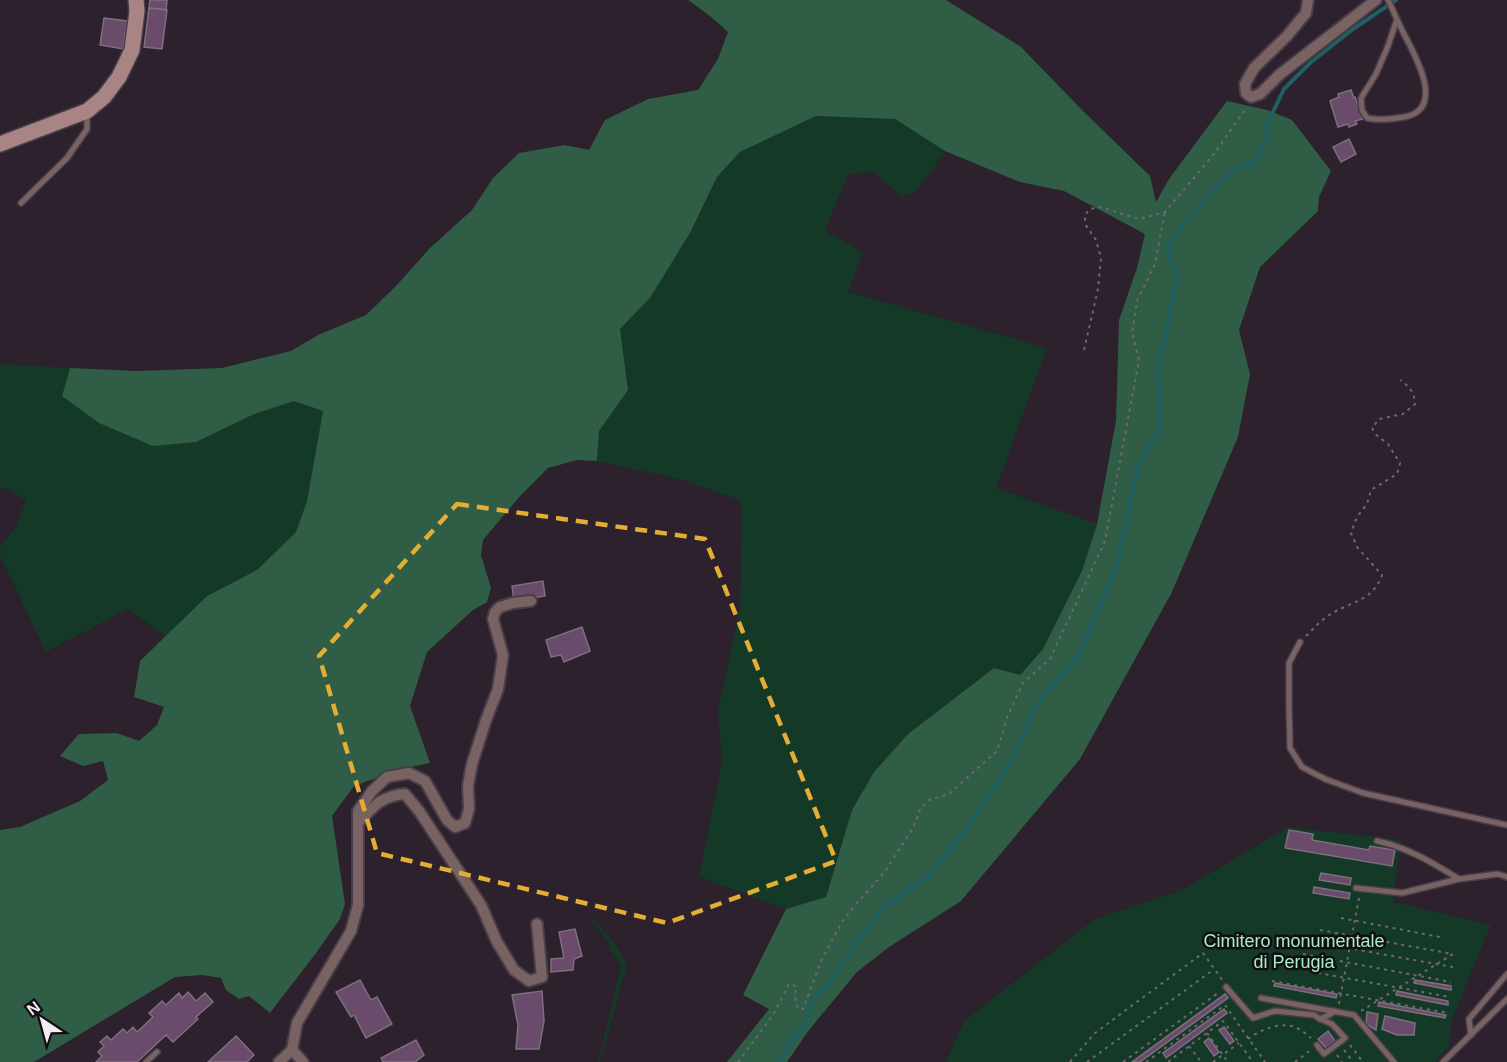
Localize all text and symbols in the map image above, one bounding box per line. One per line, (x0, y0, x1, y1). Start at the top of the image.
park label: Cimitero monumentale di Perugia (1203, 931, 1385, 972)
north arrow (12, 990, 72, 1050)
text: N (24, 998, 43, 1019)

